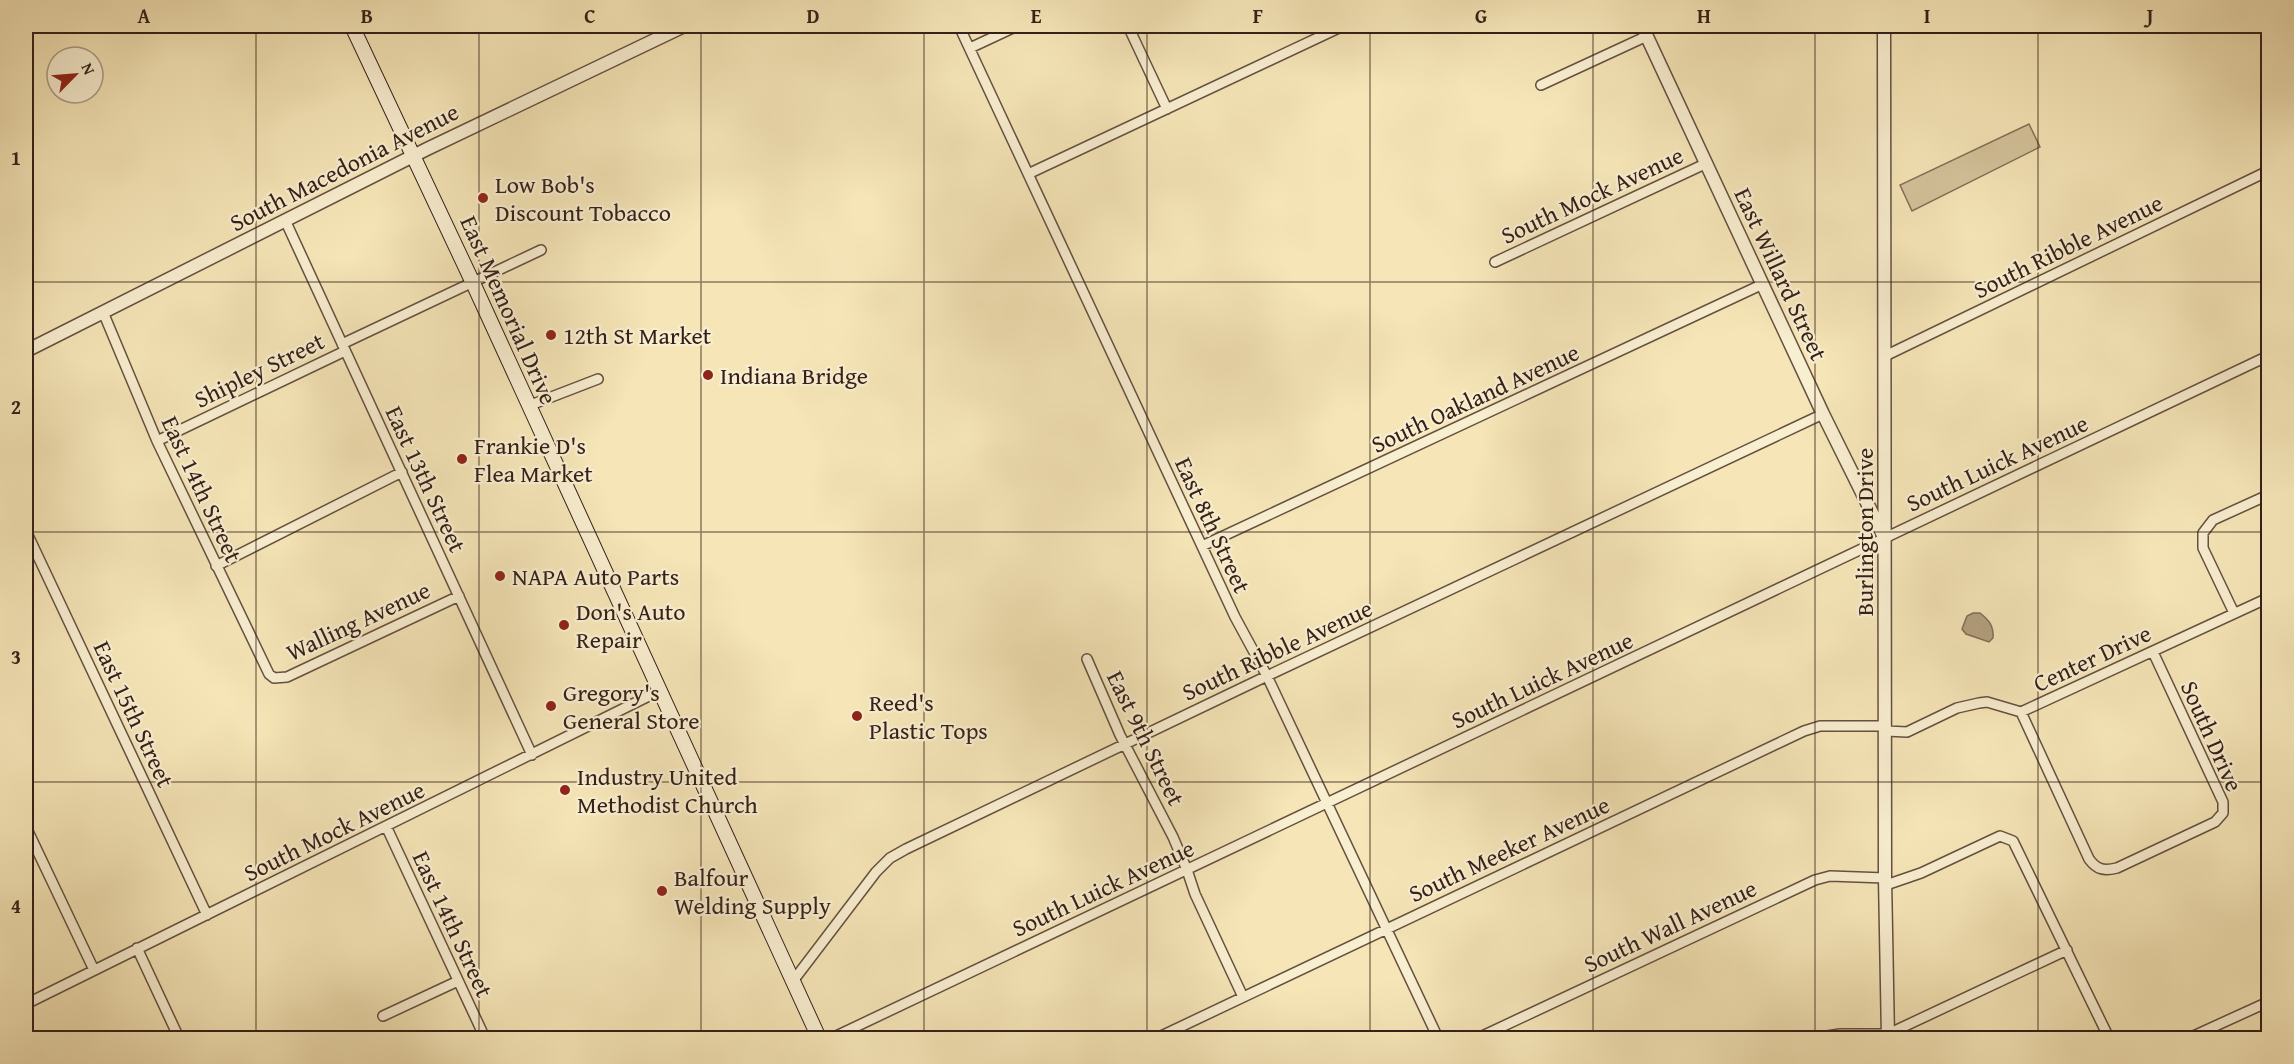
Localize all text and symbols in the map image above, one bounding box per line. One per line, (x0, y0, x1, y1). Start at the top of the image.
text: A (138, 1, 151, 30)
text: B (361, 1, 373, 30)
text: C (584, 1, 596, 30)
text: D (806, 1, 820, 30)
text: E (1031, 1, 1042, 30)
text: F (1253, 1, 1263, 30)
text: G (1475, 1, 1487, 30)
text: H (1697, 1, 1711, 30)
text: I (1924, 1, 1930, 30)
text: J (2144, 1, 2154, 30)
north arrow (45, 45, 105, 105)
text: N (75, 59, 102, 79)
street label: South Macedonia Avenue (223, 94, 465, 240)
street label: South Mock Avenue (1495, 137, 1689, 253)
text: 1 (11, 143, 21, 172)
place label: Low Bob's Discount Tobacco (495, 167, 671, 230)
street label: East Willard Street (1726, 182, 1837, 367)
street label: South Ribble Avenue (1967, 185, 2169, 307)
marker: Low Bob's Discount Tobacco (476, 191, 490, 205)
street label: East Memorial Drive (452, 210, 566, 410)
place label: 12th St Market (563, 318, 712, 353)
street label: Shipley Street (188, 323, 330, 417)
marker: 12th St Market (544, 328, 558, 342)
street label: South Oakland Avenue (1365, 334, 1585, 462)
place label: Indiana Bridge (720, 358, 868, 393)
marker: Indiana Bridge (701, 368, 715, 382)
text: 2 (11, 392, 21, 421)
street label: East 13th Street (377, 400, 475, 558)
street label: South Luick Avenue (1900, 405, 2094, 521)
street label: East 14th Street (153, 410, 251, 568)
place label: Frankie D's Flea Market (474, 428, 593, 491)
street label: Burlington Drive (1847, 448, 1882, 616)
street label: East 8th Street (1166, 451, 1260, 599)
marker: Frankie D's Flea Market (455, 452, 469, 466)
place label: NAPA Auto Parts (512, 559, 679, 594)
marker: NAPA Auto Parts (493, 569, 507, 583)
street label: Walling Avenue (280, 572, 436, 670)
street label: South Ribble Avenue (1176, 590, 1378, 710)
place label: Don's Auto Repair (576, 594, 686, 657)
street label: Center Drive (2027, 615, 2157, 701)
marker: Don's Auto Repair (557, 618, 571, 632)
street label: South Luick Avenue (1445, 622, 1639, 738)
street label: East 15th Street (85, 635, 183, 793)
text: 3 (11, 642, 21, 671)
street label: East 9th Street (1098, 665, 1194, 812)
place label: Gregory's General Store (563, 675, 699, 738)
street label: South Drive (2172, 675, 2252, 797)
place label: Reed's Plastic Tops (869, 685, 988, 748)
marker: Gregory's General Store (544, 699, 558, 713)
marker: Reed's Plastic Tops (850, 709, 864, 723)
place label: Industry United Methodist Church (577, 759, 758, 822)
street label: South Mock Avenue (238, 772, 430, 890)
marker: Industry United Methodist Church (558, 783, 572, 797)
street label: South Meeker Avenue (1403, 787, 1615, 911)
street label: South Luick Avenue (1006, 830, 1200, 946)
street label: East 14th Street (404, 845, 502, 1003)
place label: Balfour Welding Supply (674, 860, 831, 923)
street label: South Wall Avenue (1578, 871, 1762, 981)
marker: Balfour Welding Supply (655, 884, 669, 898)
text: 4 (11, 891, 21, 920)

